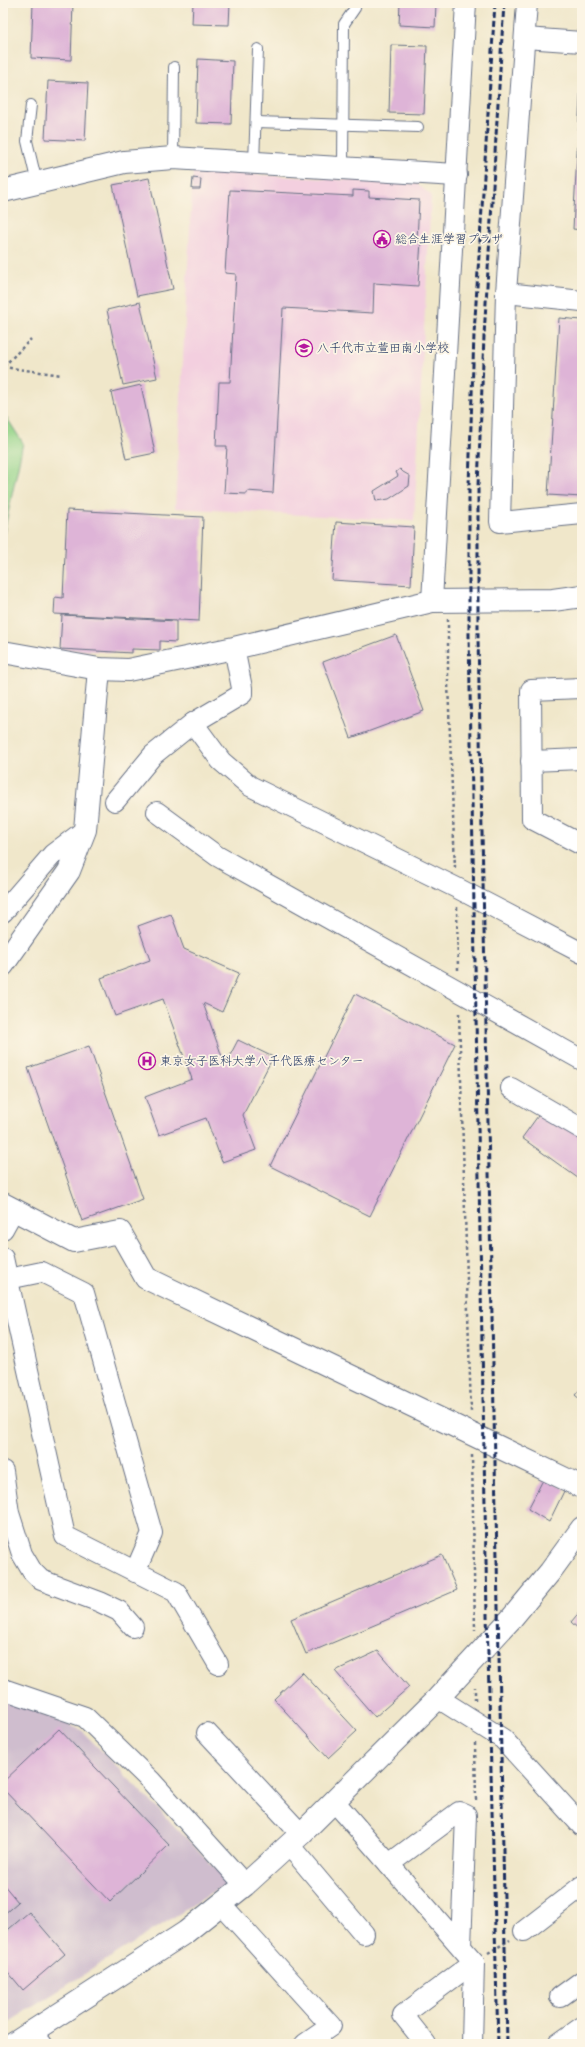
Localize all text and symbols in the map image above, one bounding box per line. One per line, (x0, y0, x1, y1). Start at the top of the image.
public building icon: 総合生涯学習プラザ (372, 229, 392, 249)
place label: 総合生涯学習プラザ (395, 233, 503, 248)
school or university icon: 八千代市立萱田南小学校 (294, 338, 314, 358)
place label: 八千代市立萱田南小学校 (317, 342, 449, 357)
hospital icon: 東京女子医科大学八千代医療センター (137, 1051, 157, 1071)
place label: 東京女子医科大学八千代医療センター (160, 1055, 364, 1070)

